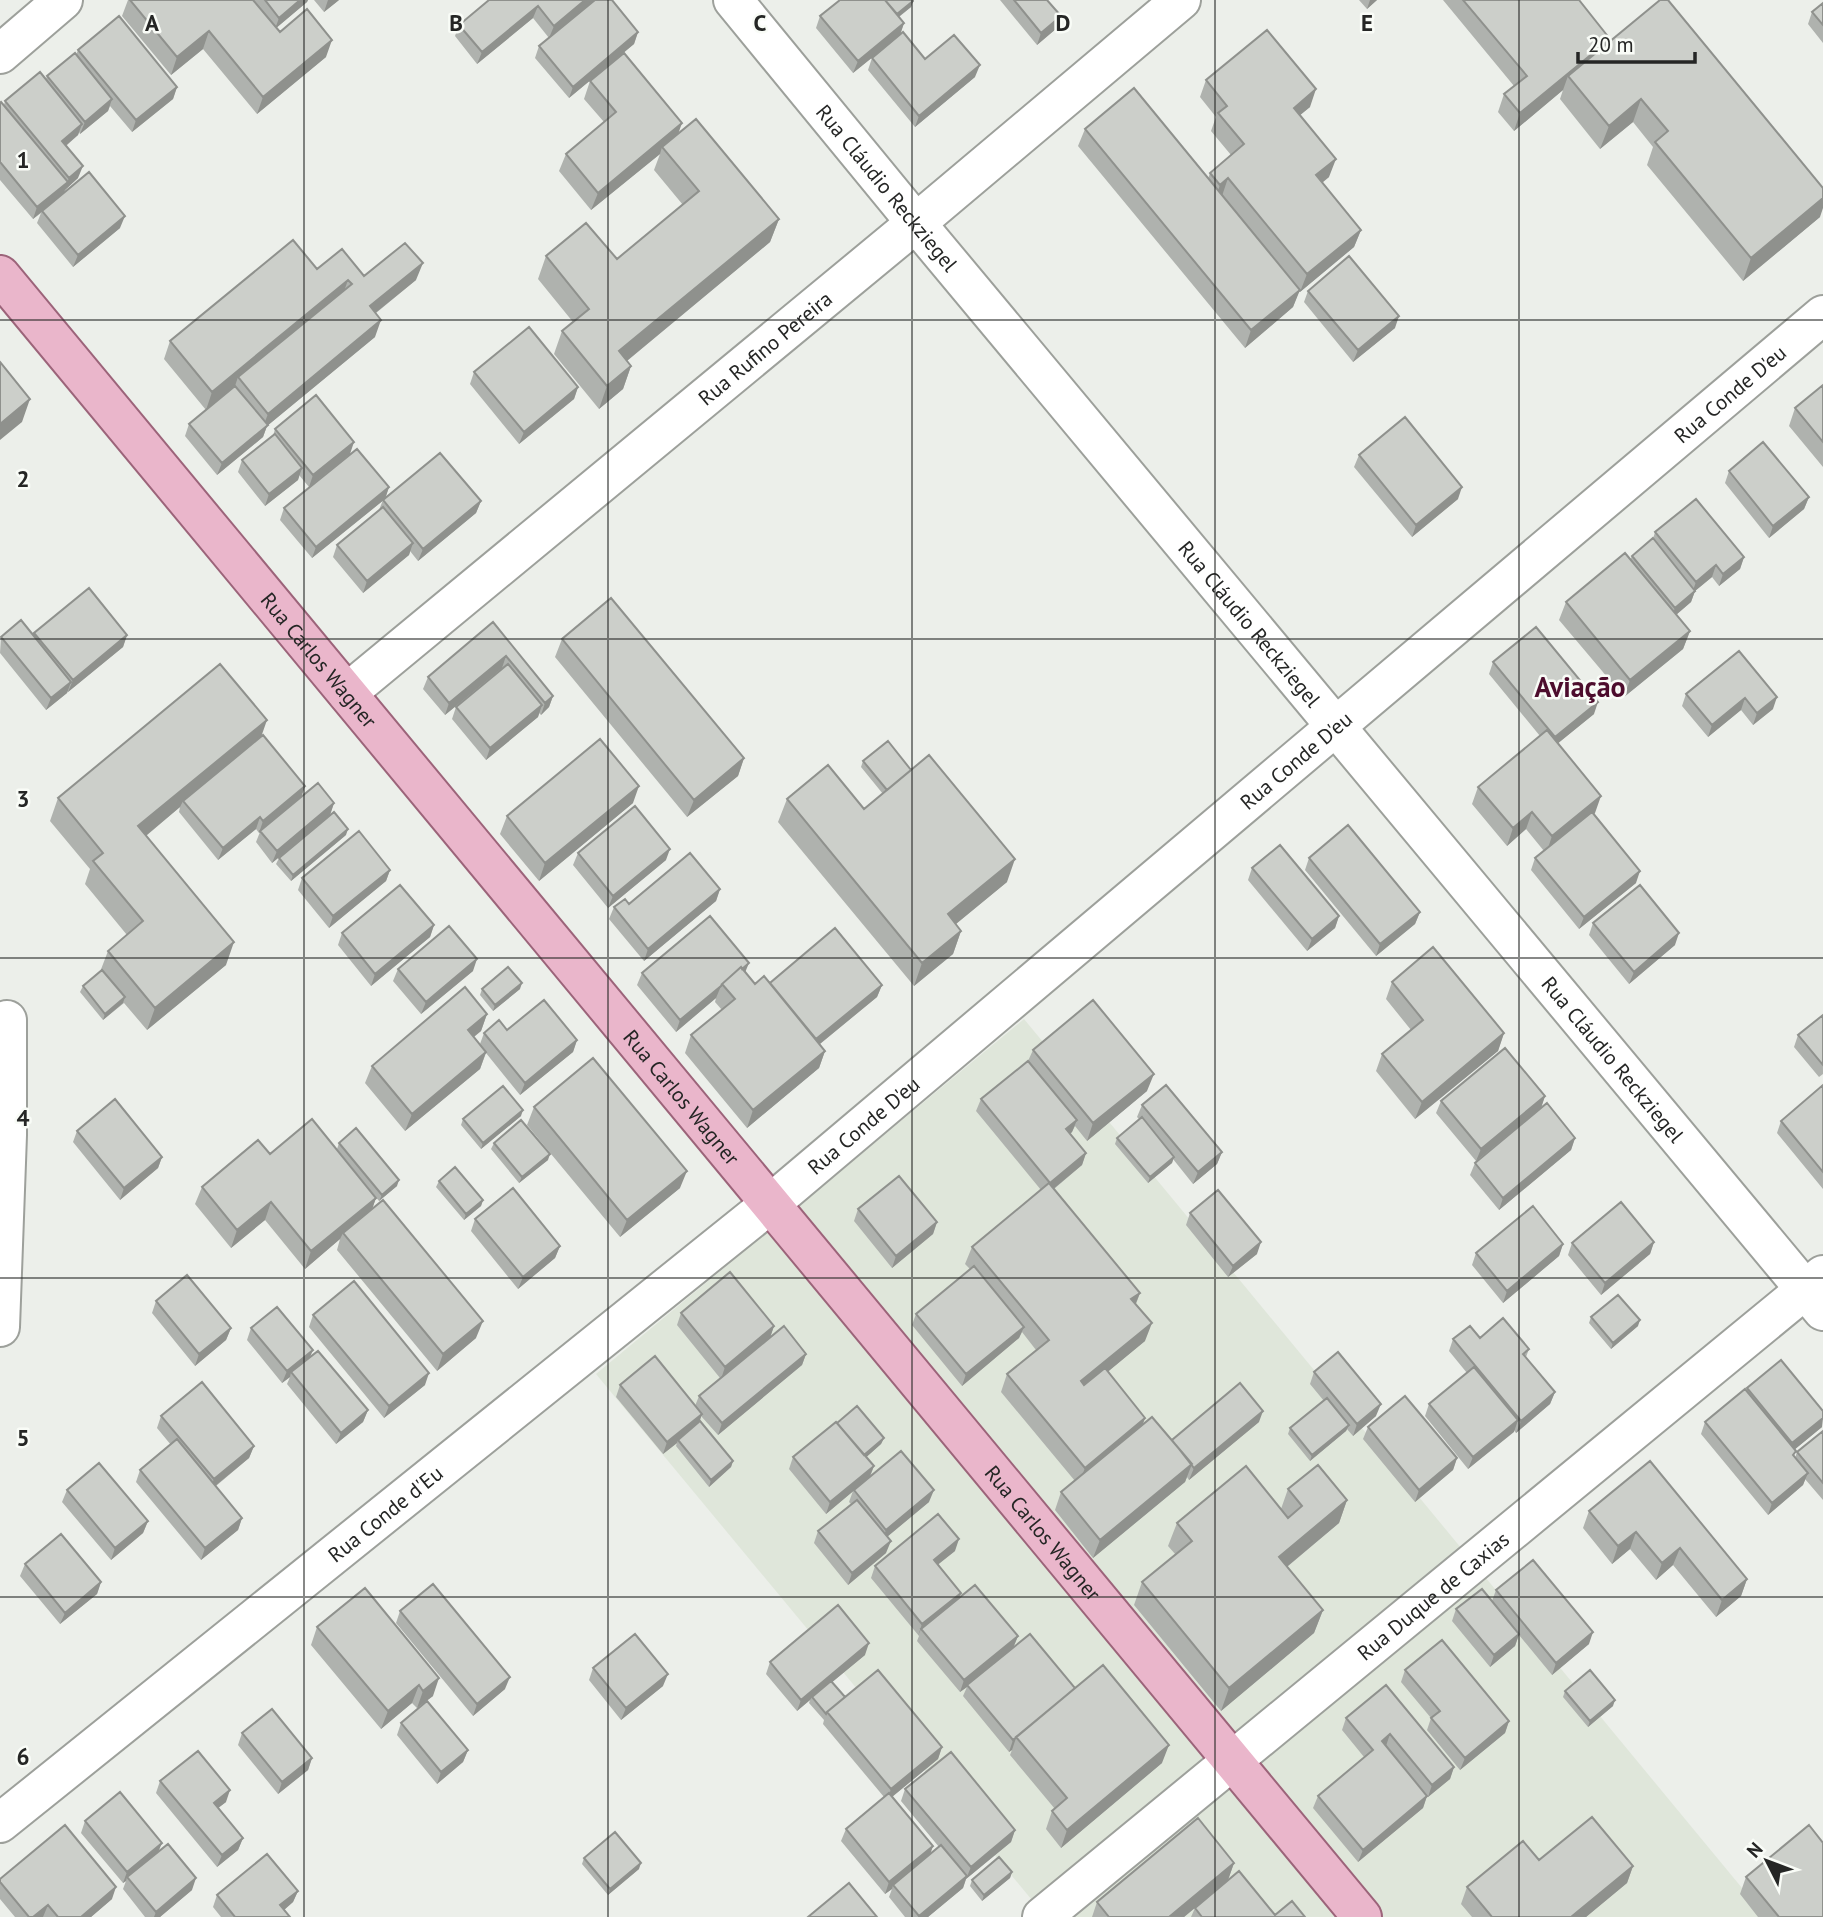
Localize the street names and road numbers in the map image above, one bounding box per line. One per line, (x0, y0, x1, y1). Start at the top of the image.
street label: Rua Cláudio Reckziegel (811, 99, 964, 277)
street label: Rua Rufino Pereira (692, 285, 837, 411)
street label: Rua Conde D'eu (1668, 339, 1791, 449)
street label: Rua Cláudio Reckziegel (1173, 535, 1327, 712)
street label: Rua Carlos Wagner (255, 587, 383, 733)
street label: Rua Conde D'eu (1234, 705, 1357, 815)
street label: Rua Cláudio Reckziegel (1536, 970, 1690, 1148)
street label: Rua Carlos Wagner (618, 1024, 746, 1170)
street label: Rua Conde D'eu (802, 1070, 925, 1180)
street label: Rua Conde d'Eu (322, 1459, 448, 1568)
street label: Rua Carlos Wagner (979, 1459, 1107, 1606)
street label: Rua Duque de Caxias (1351, 1525, 1514, 1666)

